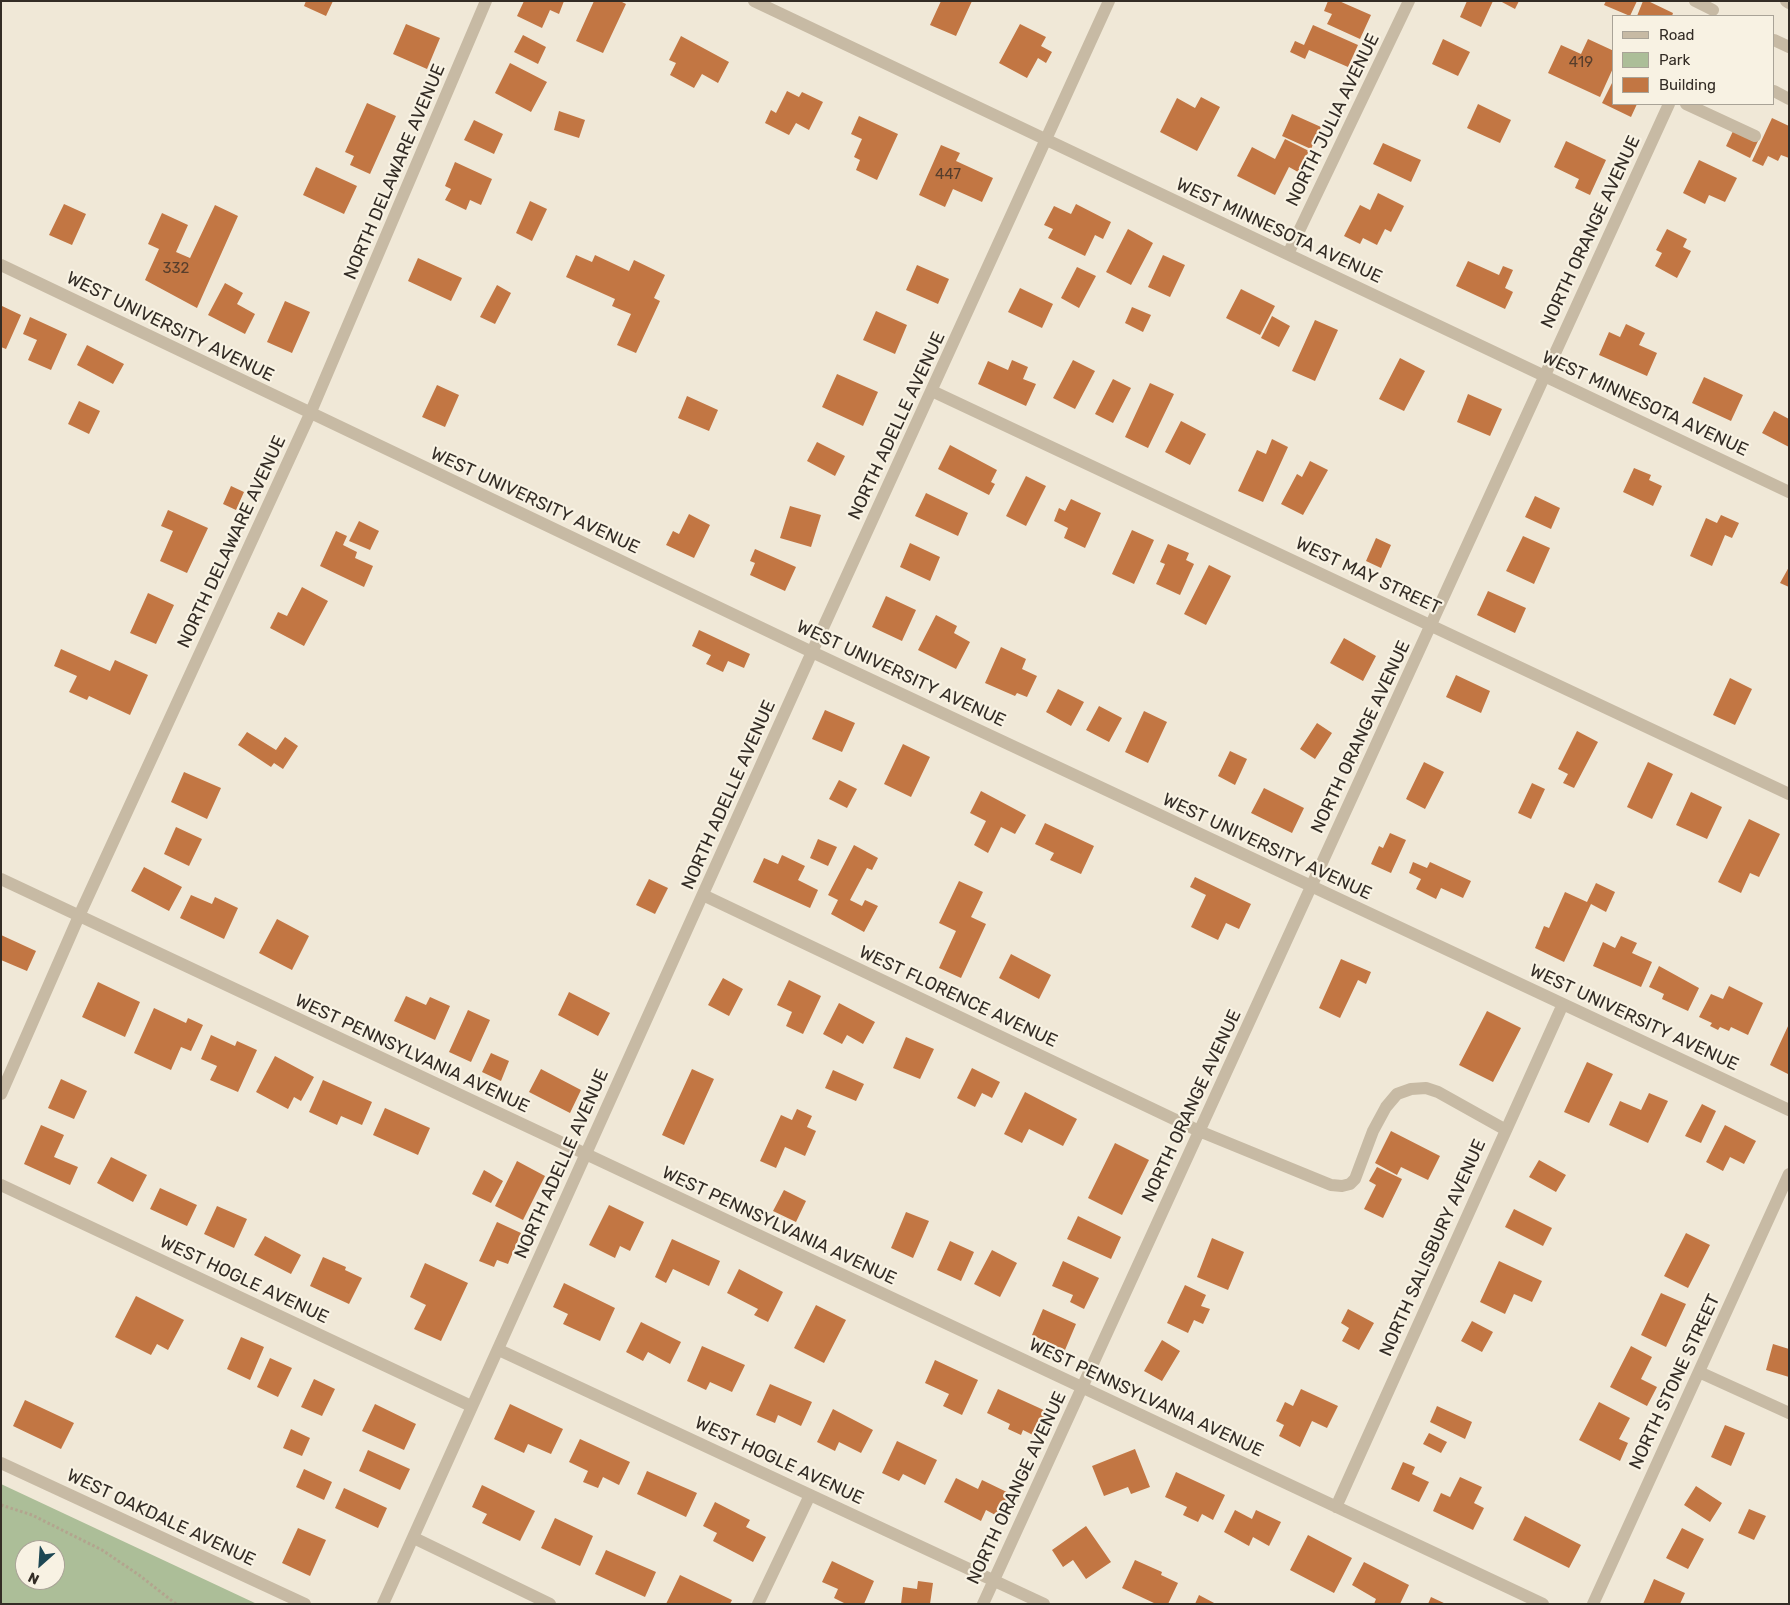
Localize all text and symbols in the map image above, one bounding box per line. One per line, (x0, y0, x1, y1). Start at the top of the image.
legend (1612, 15, 1775, 105)
text: Road (1659, 26, 1695, 44)
street label: NORTH JULIA AVENUE (1282, 30, 1384, 210)
text: Park (1659, 51, 1690, 69)
house number: 419 (1569, 54, 1593, 72)
street label: NORTH DELAWARE AVENUE (340, 61, 450, 283)
text: Building (1659, 76, 1716, 94)
street label: NORTH ORANGE AVENUE (1537, 132, 1645, 332)
house number: 447 (935, 166, 961, 184)
street label: WEST MINNESOTA AVENUE (1173, 174, 1385, 288)
house number: 332 (163, 260, 189, 278)
street label: WEST UNIVERSITY AVENUE (63, 267, 277, 387)
street label: NORTH ADELLE AVENUE (844, 329, 950, 523)
street label: WEST MINNESOTA AVENUE (1539, 347, 1751, 461)
street label: NORTH DELAWARE AVENUE (173, 432, 291, 652)
street label: WEST UNIVERSITY AVENUE (427, 443, 643, 559)
street label: WEST MAY STREET (1292, 533, 1444, 619)
street label: WEST UNIVERSITY AVENUE (793, 616, 1009, 732)
street label: NORTH ORANGE AVENUE (1307, 637, 1415, 837)
street label: NORTH ADELLE AVENUE (677, 697, 781, 893)
street label: WEST UNIVERSITY AVENUE (1159, 789, 1375, 905)
street label: WEST FLORENCE AVENUE (855, 942, 1061, 1052)
street label: WEST UNIVERSITY AVENUE (1526, 960, 1742, 1076)
street label: WEST PENNSYLVANIA AVENUE (291, 990, 533, 1118)
street label: NORTH ORANGE AVENUE (1138, 1006, 1246, 1206)
street label: NORTH ADELLE AVENUE (510, 1066, 614, 1262)
street label: NORTH SALISBURY AVENUE (1375, 1136, 1491, 1360)
street label: WEST PENNSYLVANIA AVENUE (658, 1162, 900, 1290)
street label: WEST HOGLE AVENUE (156, 1231, 332, 1329)
street label: NORTH STONE STREET (1625, 1291, 1725, 1473)
street label: WEST PENNSYLVANIA AVENUE (1025, 1334, 1267, 1462)
street label: NORTH ORANGE AVENUE (963, 1388, 1071, 1588)
street label: WEST HOGLE AVENUE (691, 1412, 867, 1510)
street label: WEST OAKDALE AVENUE (63, 1465, 259, 1571)
north arrow (15, 1540, 65, 1590)
text: N (25, 1568, 42, 1588)

